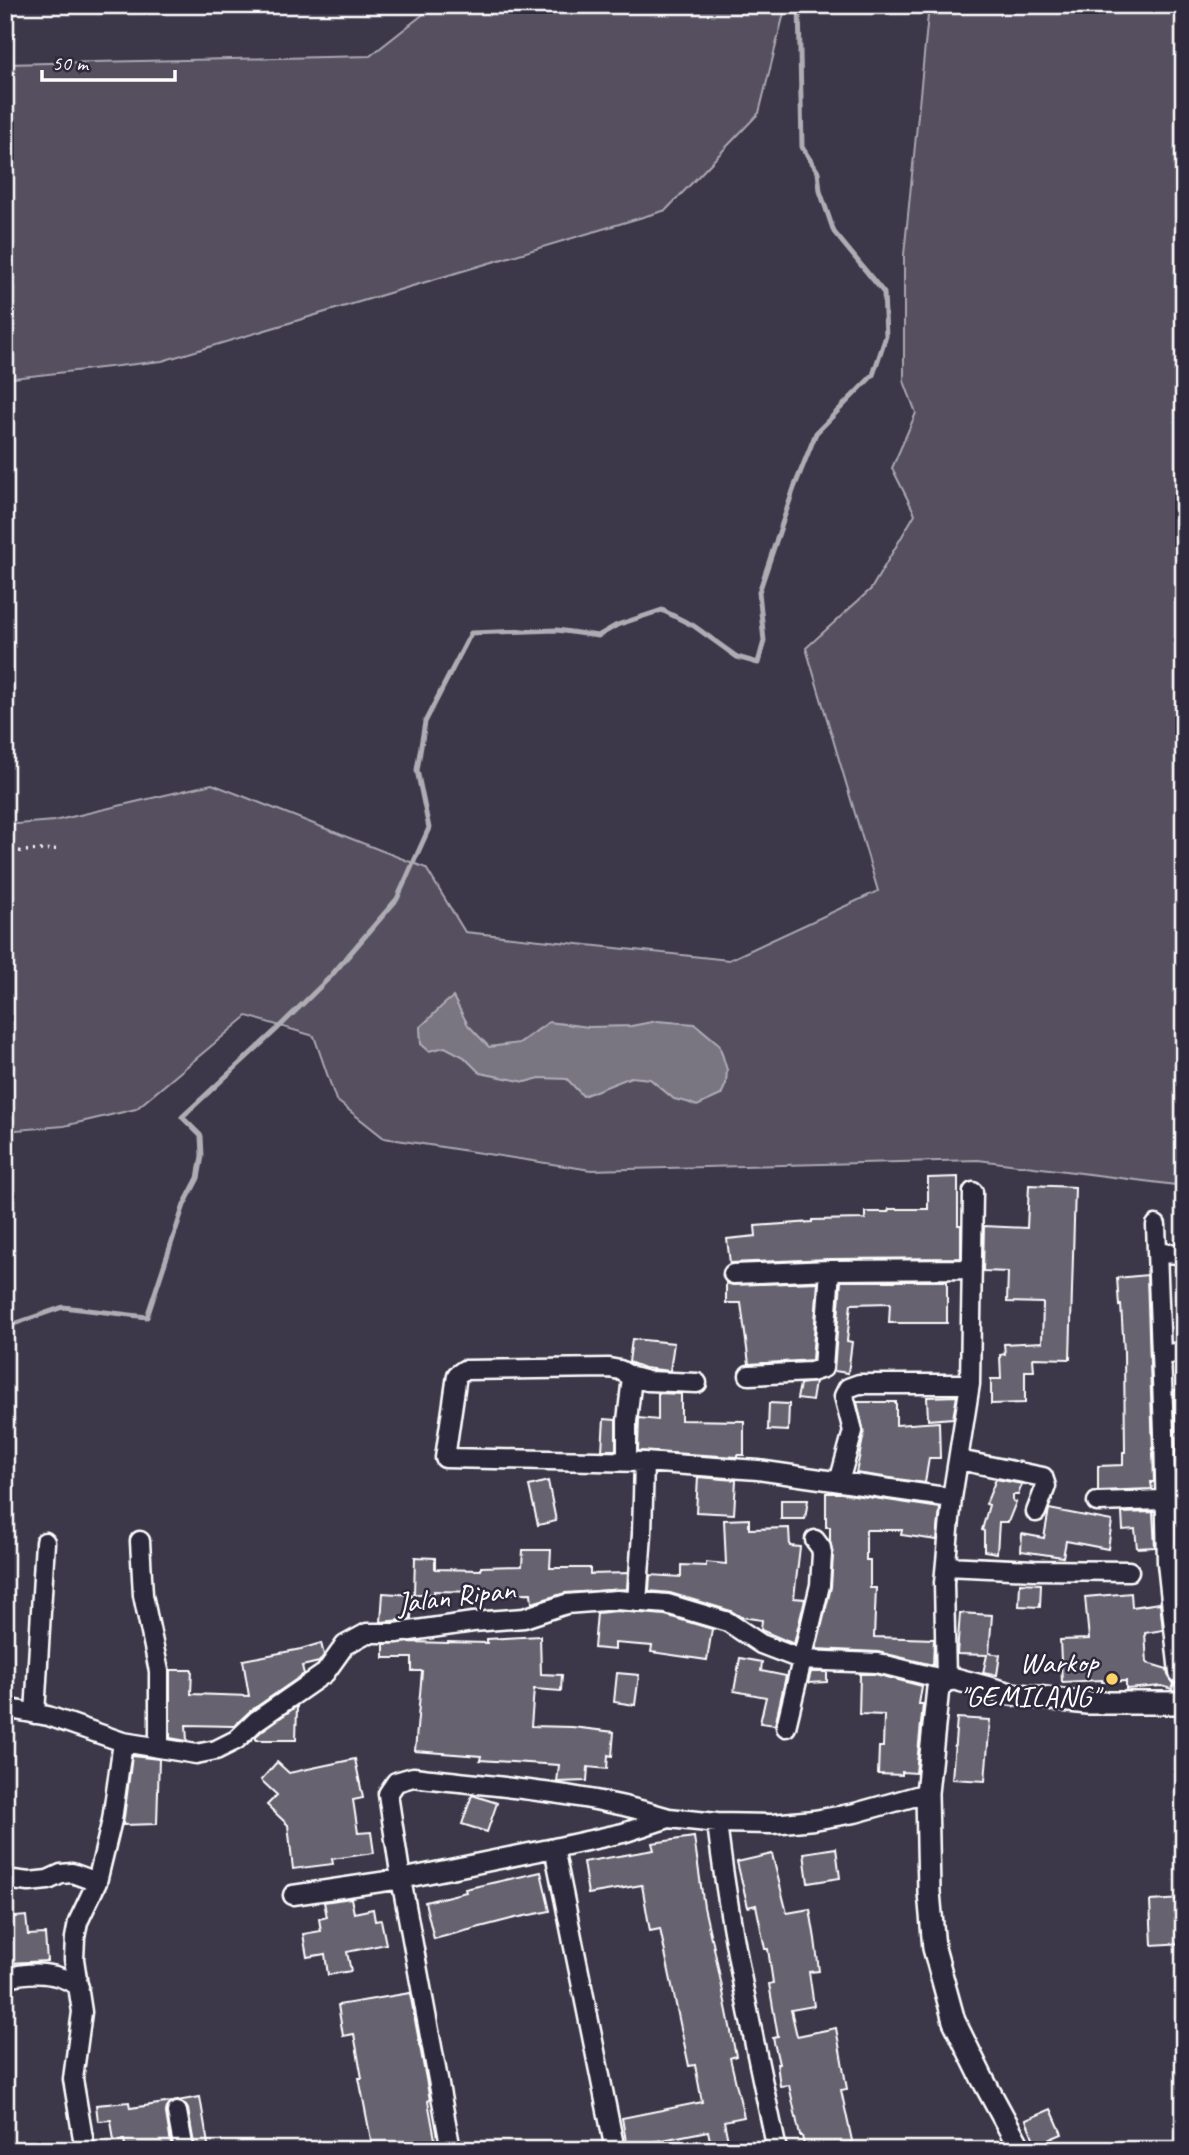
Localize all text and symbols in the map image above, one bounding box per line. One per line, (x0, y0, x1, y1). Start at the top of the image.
scale bar (42, 38, 175, 82)
text: 50 m (52, 50, 90, 76)
street label: Jalan Ripan (393, 1570, 519, 1622)
place label: Warkop "GEMILANG" (959, 1643, 1104, 1715)
marker: Warkop "GEMILANG" (1104, 1671, 1120, 1687)

